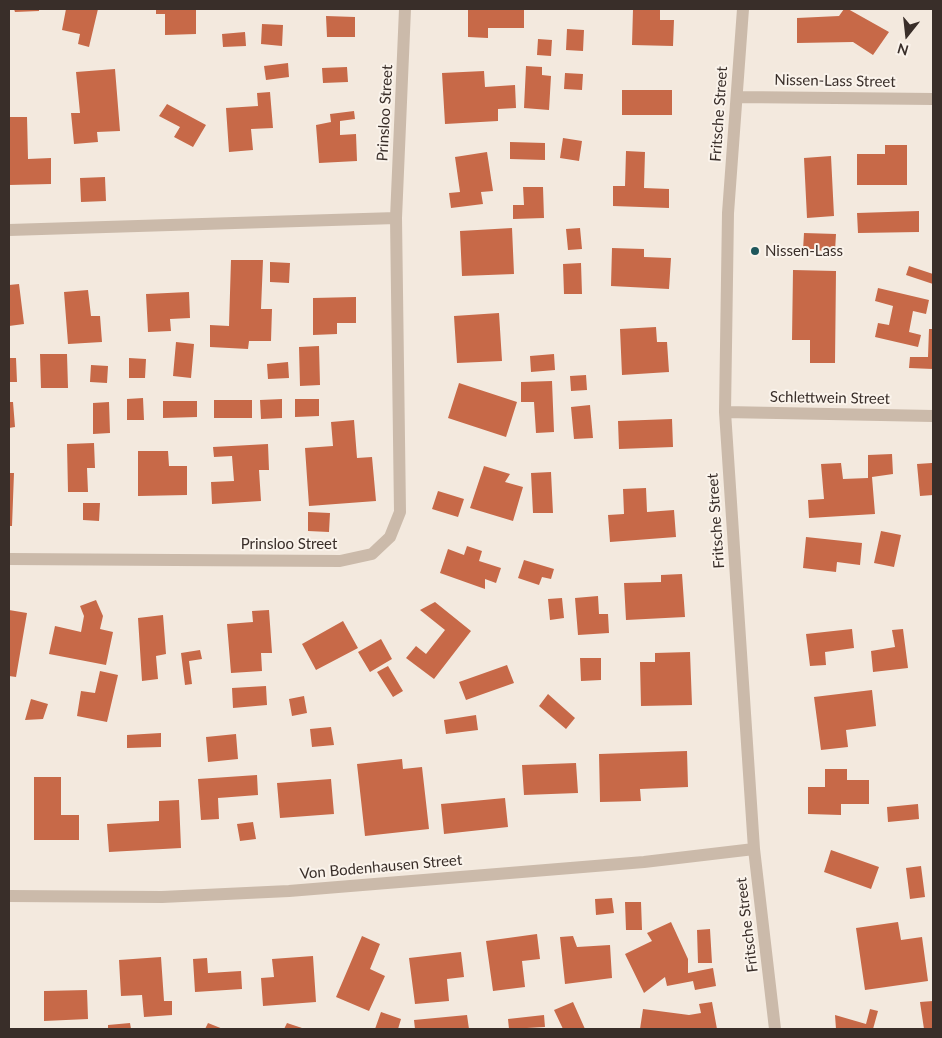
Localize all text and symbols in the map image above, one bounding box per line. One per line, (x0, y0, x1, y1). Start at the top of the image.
north arrow (882, 10, 932, 60)
text: N (895, 40, 910, 60)
street label: Prinsloo Street (373, 64, 397, 162)
street label: Fritsche Street (707, 66, 731, 162)
street label: Nissen-Lass Street (774, 71, 896, 91)
place label: Nissen-Lass (765, 242, 843, 260)
marker: Nissen-Lass (749, 245, 761, 257)
street label: Schlettwein Street (770, 388, 890, 408)
street label: Fritsche Street (704, 473, 728, 569)
street label: Prinsloo Street (241, 535, 337, 553)
street label: Von Bodenhausen Street (299, 851, 463, 883)
street label: Fritsche Street (732, 876, 762, 974)

